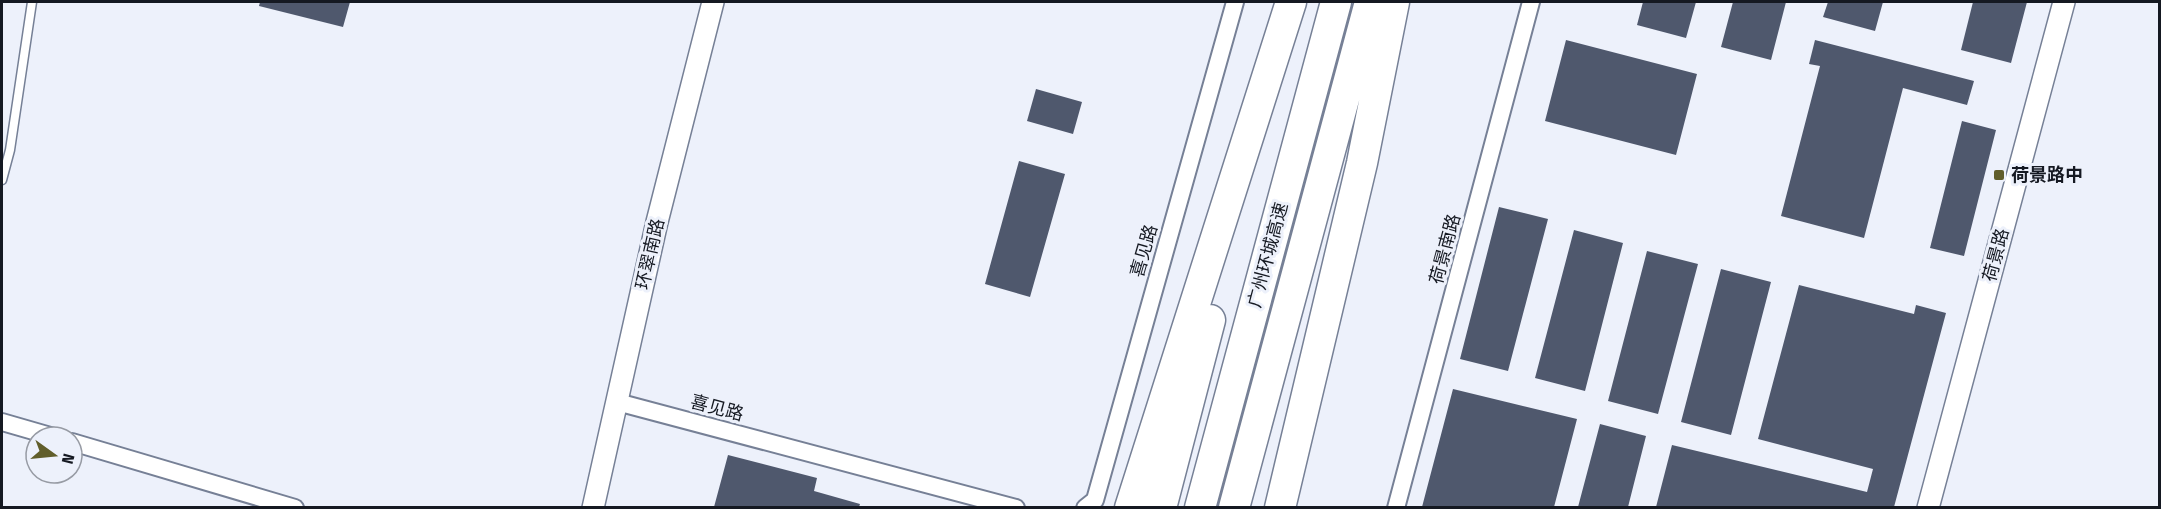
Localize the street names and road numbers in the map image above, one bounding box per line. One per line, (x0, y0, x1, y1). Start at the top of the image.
street label: 广州环城高速 (1243, 200, 1293, 310)
street label: 荷景南路 (1425, 211, 1465, 287)
street label: 环翠南路 (631, 216, 669, 292)
street label: 喜见路 (1126, 222, 1162, 280)
street label: 荷景路 (1978, 226, 2014, 284)
street label: 喜见路 (688, 390, 746, 426)

